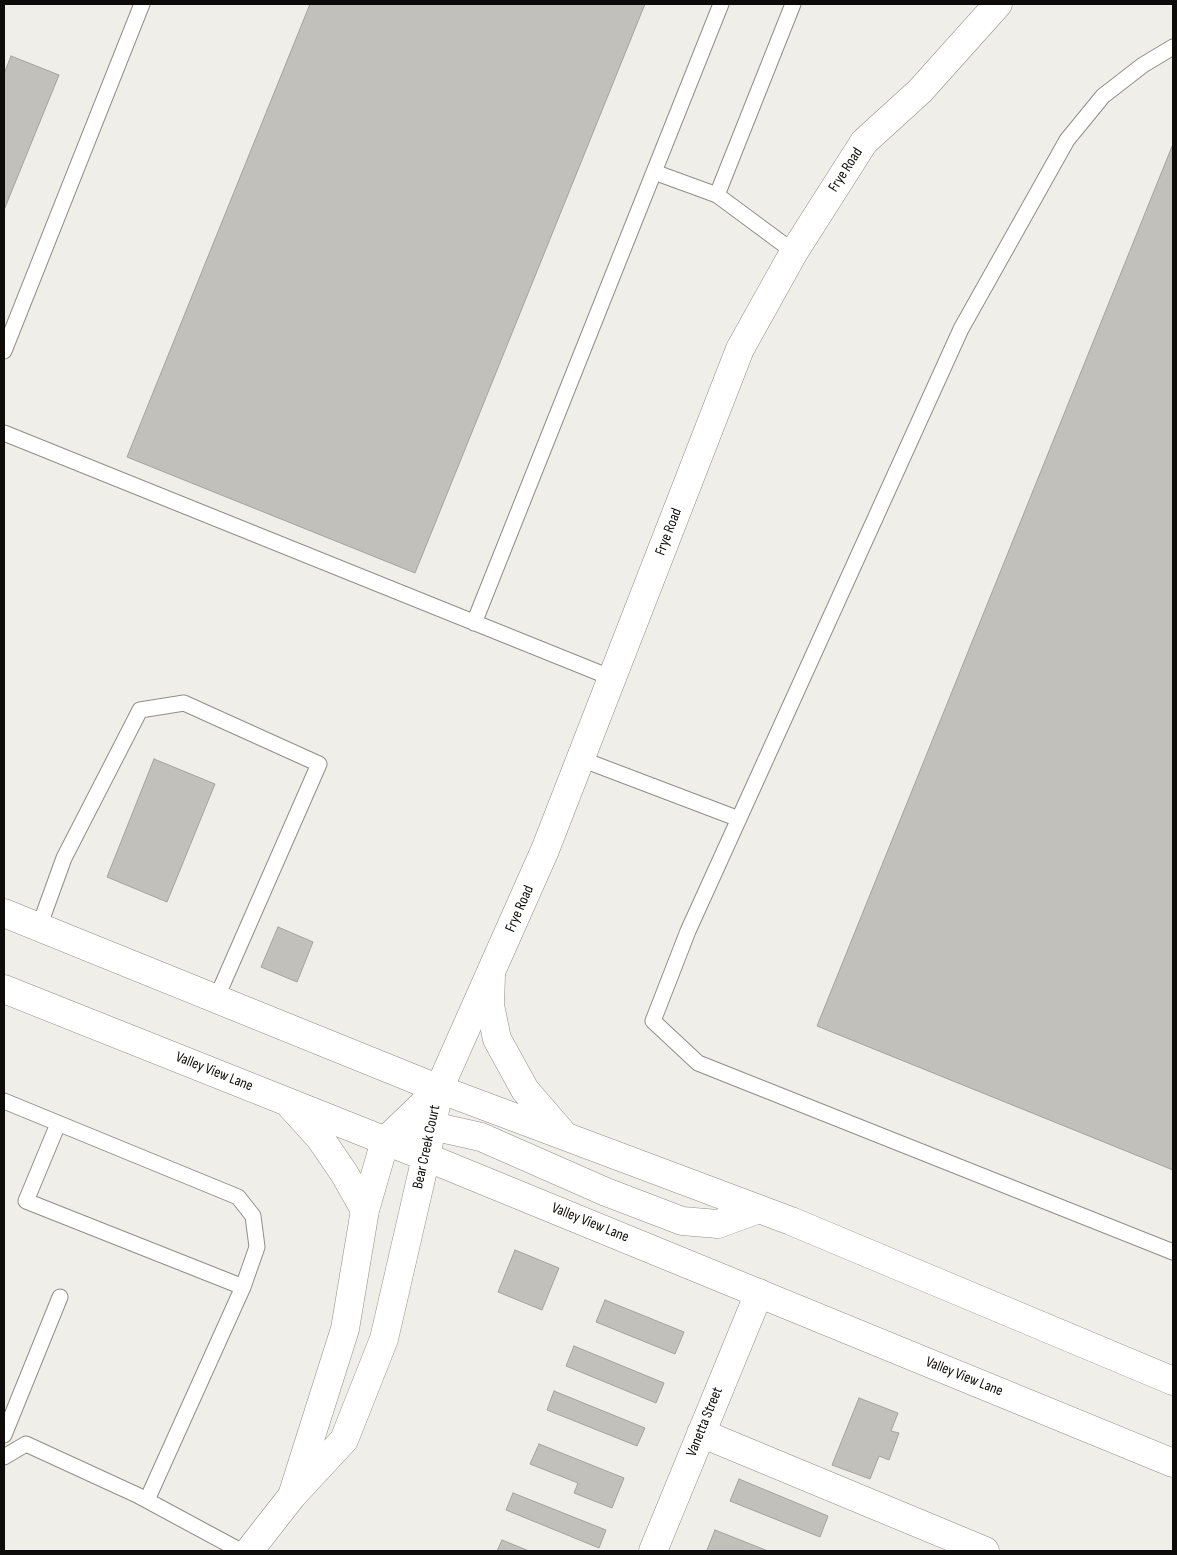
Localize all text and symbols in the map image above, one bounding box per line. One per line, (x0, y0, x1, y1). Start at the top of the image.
street label: Frye Road (825, 144, 867, 196)
street label: Frye Road (652, 506, 686, 558)
street label: Frye Road (502, 883, 538, 935)
street label: Valley View Lane (173, 1048, 255, 1096)
street label: Bear Creek Court (409, 1103, 445, 1191)
street label: Valley View Lane (549, 1199, 631, 1247)
street label: Valley View Lane (923, 1353, 1005, 1401)
street label: Vanetta Street (683, 1385, 727, 1459)

